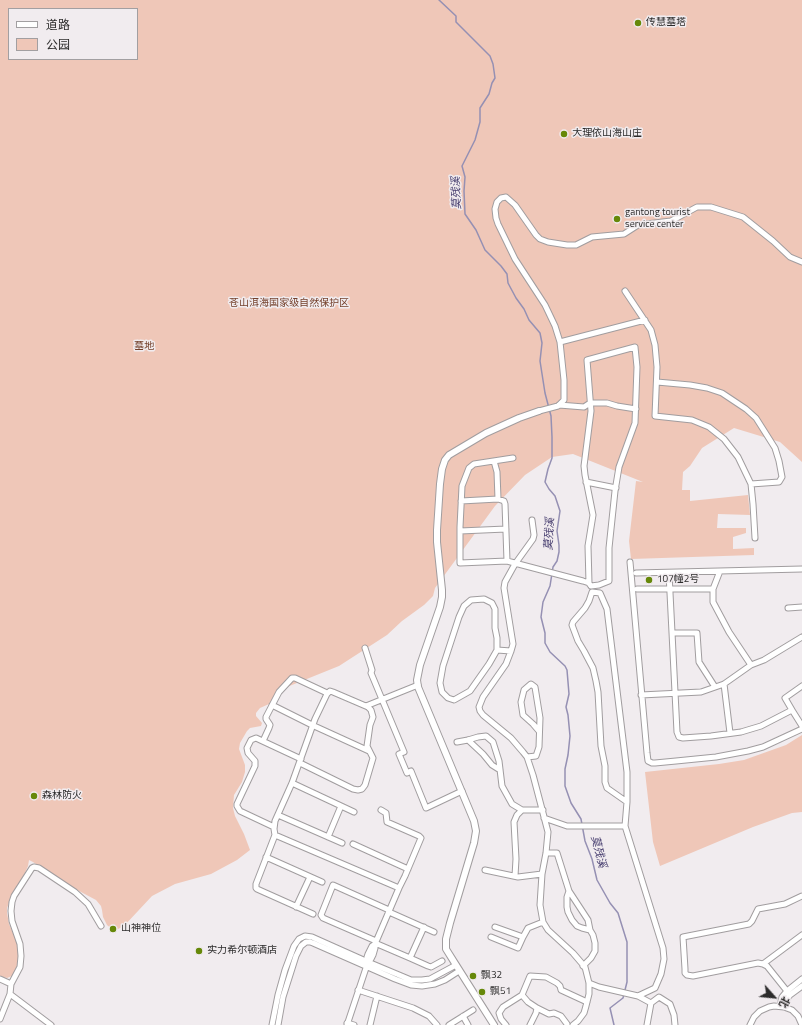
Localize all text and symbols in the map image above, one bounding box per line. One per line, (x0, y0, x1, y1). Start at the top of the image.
legend (8, 8, 138, 60)
text: 道路 (46, 15, 70, 34)
place label: 传慧墓塔 (646, 17, 686, 29)
marker: 传慧墓塔 (633, 18, 643, 28)
text: 公园 (46, 35, 70, 54)
place label: 大理依山海山庄 (572, 128, 642, 140)
marker: 大理依山海山庄 (559, 129, 569, 139)
water label: 莫残溪 (450, 176, 464, 210)
place label: gantong tourist service center (625, 207, 690, 230)
marker: gantong tourist service center (612, 214, 622, 224)
park label: 苍山洱海国家级自然保护区 (229, 298, 349, 310)
park label: 墓地 (134, 341, 154, 353)
water label: 莫残溪 (543, 517, 557, 551)
place label: 107幢2号 (657, 574, 699, 586)
marker: 107幢2号 (644, 575, 654, 585)
place label: 森林防火 (42, 790, 82, 802)
marker: 森林防火 (29, 791, 39, 801)
water label: 莫残溪 (587, 834, 609, 870)
place label: 山神神位 (121, 923, 161, 935)
marker: 山神神位 (108, 924, 118, 934)
place label: 实力希尔顿酒店 (207, 945, 277, 957)
marker: 实力希尔顿酒店 (194, 946, 204, 956)
place label: 飘32 (481, 970, 502, 982)
marker: 飘32 (468, 971, 478, 981)
north arrow (754, 977, 794, 1017)
place label: 飘51 (490, 986, 511, 998)
marker: 飘51 (477, 987, 487, 997)
text: 北 (775, 994, 794, 1011)

